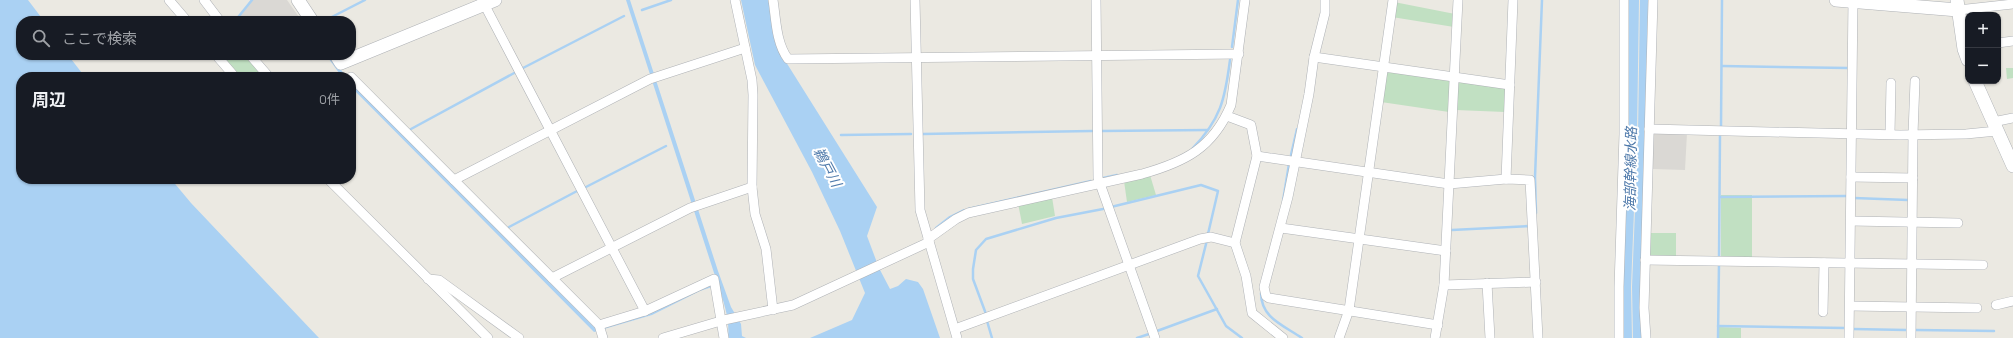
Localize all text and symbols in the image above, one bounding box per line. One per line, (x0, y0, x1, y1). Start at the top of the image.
map controls (1965, 12, 2001, 84)
button: + (1965, 12, 2001, 48)
search box (16, 16, 356, 60)
icon: search (30, 27, 52, 49)
text: ここで検索 (62, 28, 137, 49)
button: − (1965, 48, 2001, 84)
text: 周辺 (32, 88, 66, 111)
text: 0件 (319, 90, 340, 108)
water label: 海部幹線水路 (1620, 126, 1640, 211)
water label: 鵜戸川 (810, 144, 847, 192)

